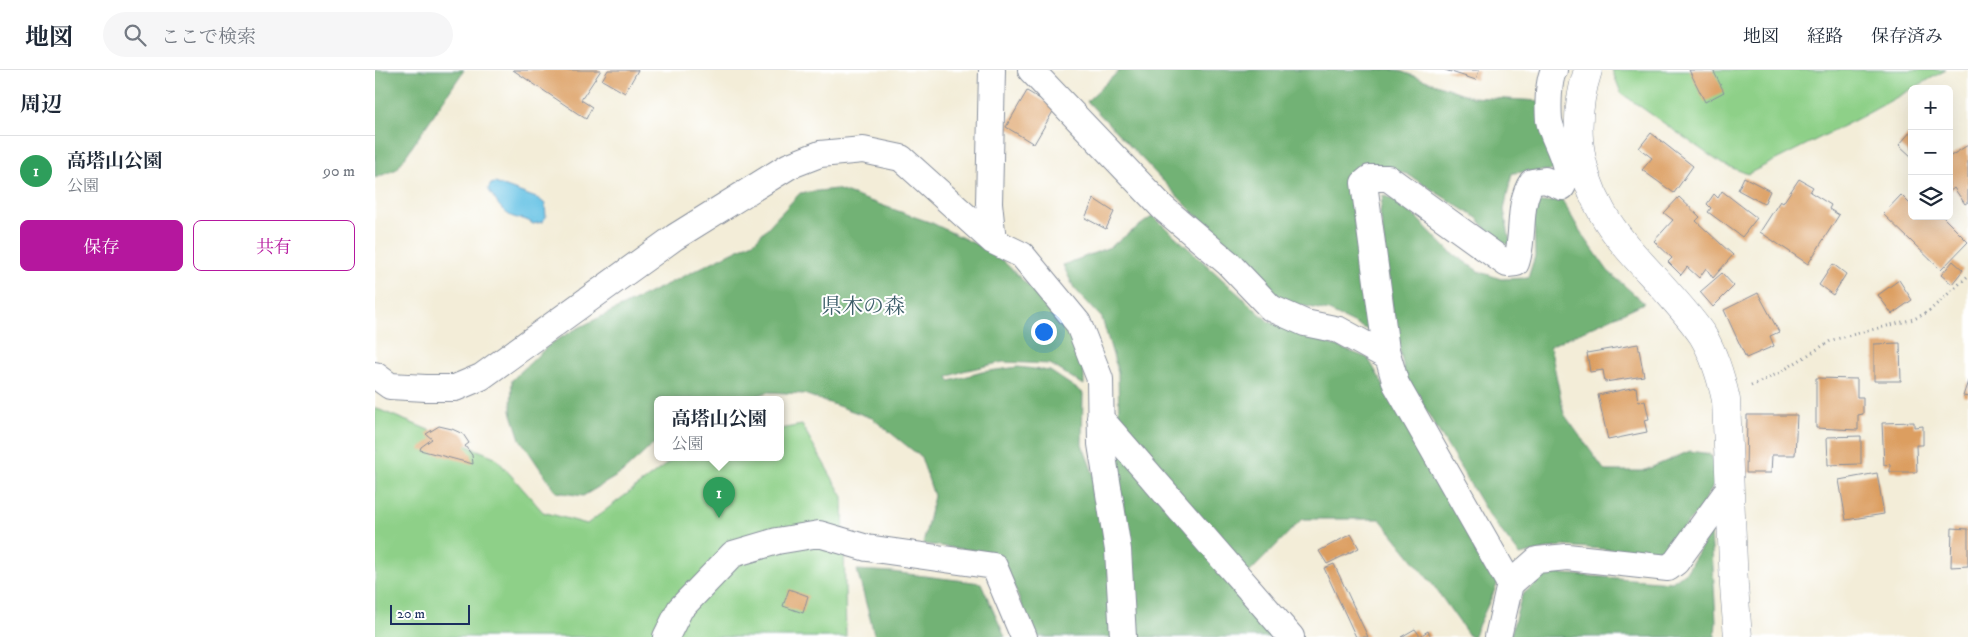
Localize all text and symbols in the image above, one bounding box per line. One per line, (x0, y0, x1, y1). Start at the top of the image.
search box (103, 12, 453, 57)
icon: search (121, 21, 149, 49)
text: 地図 (25, 23, 73, 53)
text: ここで検索 (161, 26, 256, 49)
text: 地図 (1743, 26, 1779, 48)
text: 経路 (1807, 26, 1843, 48)
text: 保存済み (1871, 26, 1943, 48)
map controls (1908, 85, 1953, 220)
button: + (1908, 85, 1953, 130)
text: 周辺 (20, 92, 62, 118)
button: − (1908, 130, 1953, 175)
text: 高塔山公園 (67, 150, 162, 173)
text: 1 (33, 161, 39, 181)
text: 90 m (323, 161, 355, 181)
button: layers (1908, 175, 1953, 220)
text: 公園 (67, 176, 99, 196)
button: 保存 (20, 220, 183, 271)
button: 共有 (193, 220, 355, 271)
park label: 県木の森 (821, 294, 905, 320)
your location (1031, 319, 1057, 345)
popup (654, 396, 784, 461)
text: 高塔山公園 (671, 408, 767, 431)
text: 公園 (671, 434, 704, 454)
pin: 1 (703, 477, 735, 518)
scale bar (390, 602, 470, 625)
text: 20 m (397, 605, 425, 623)

